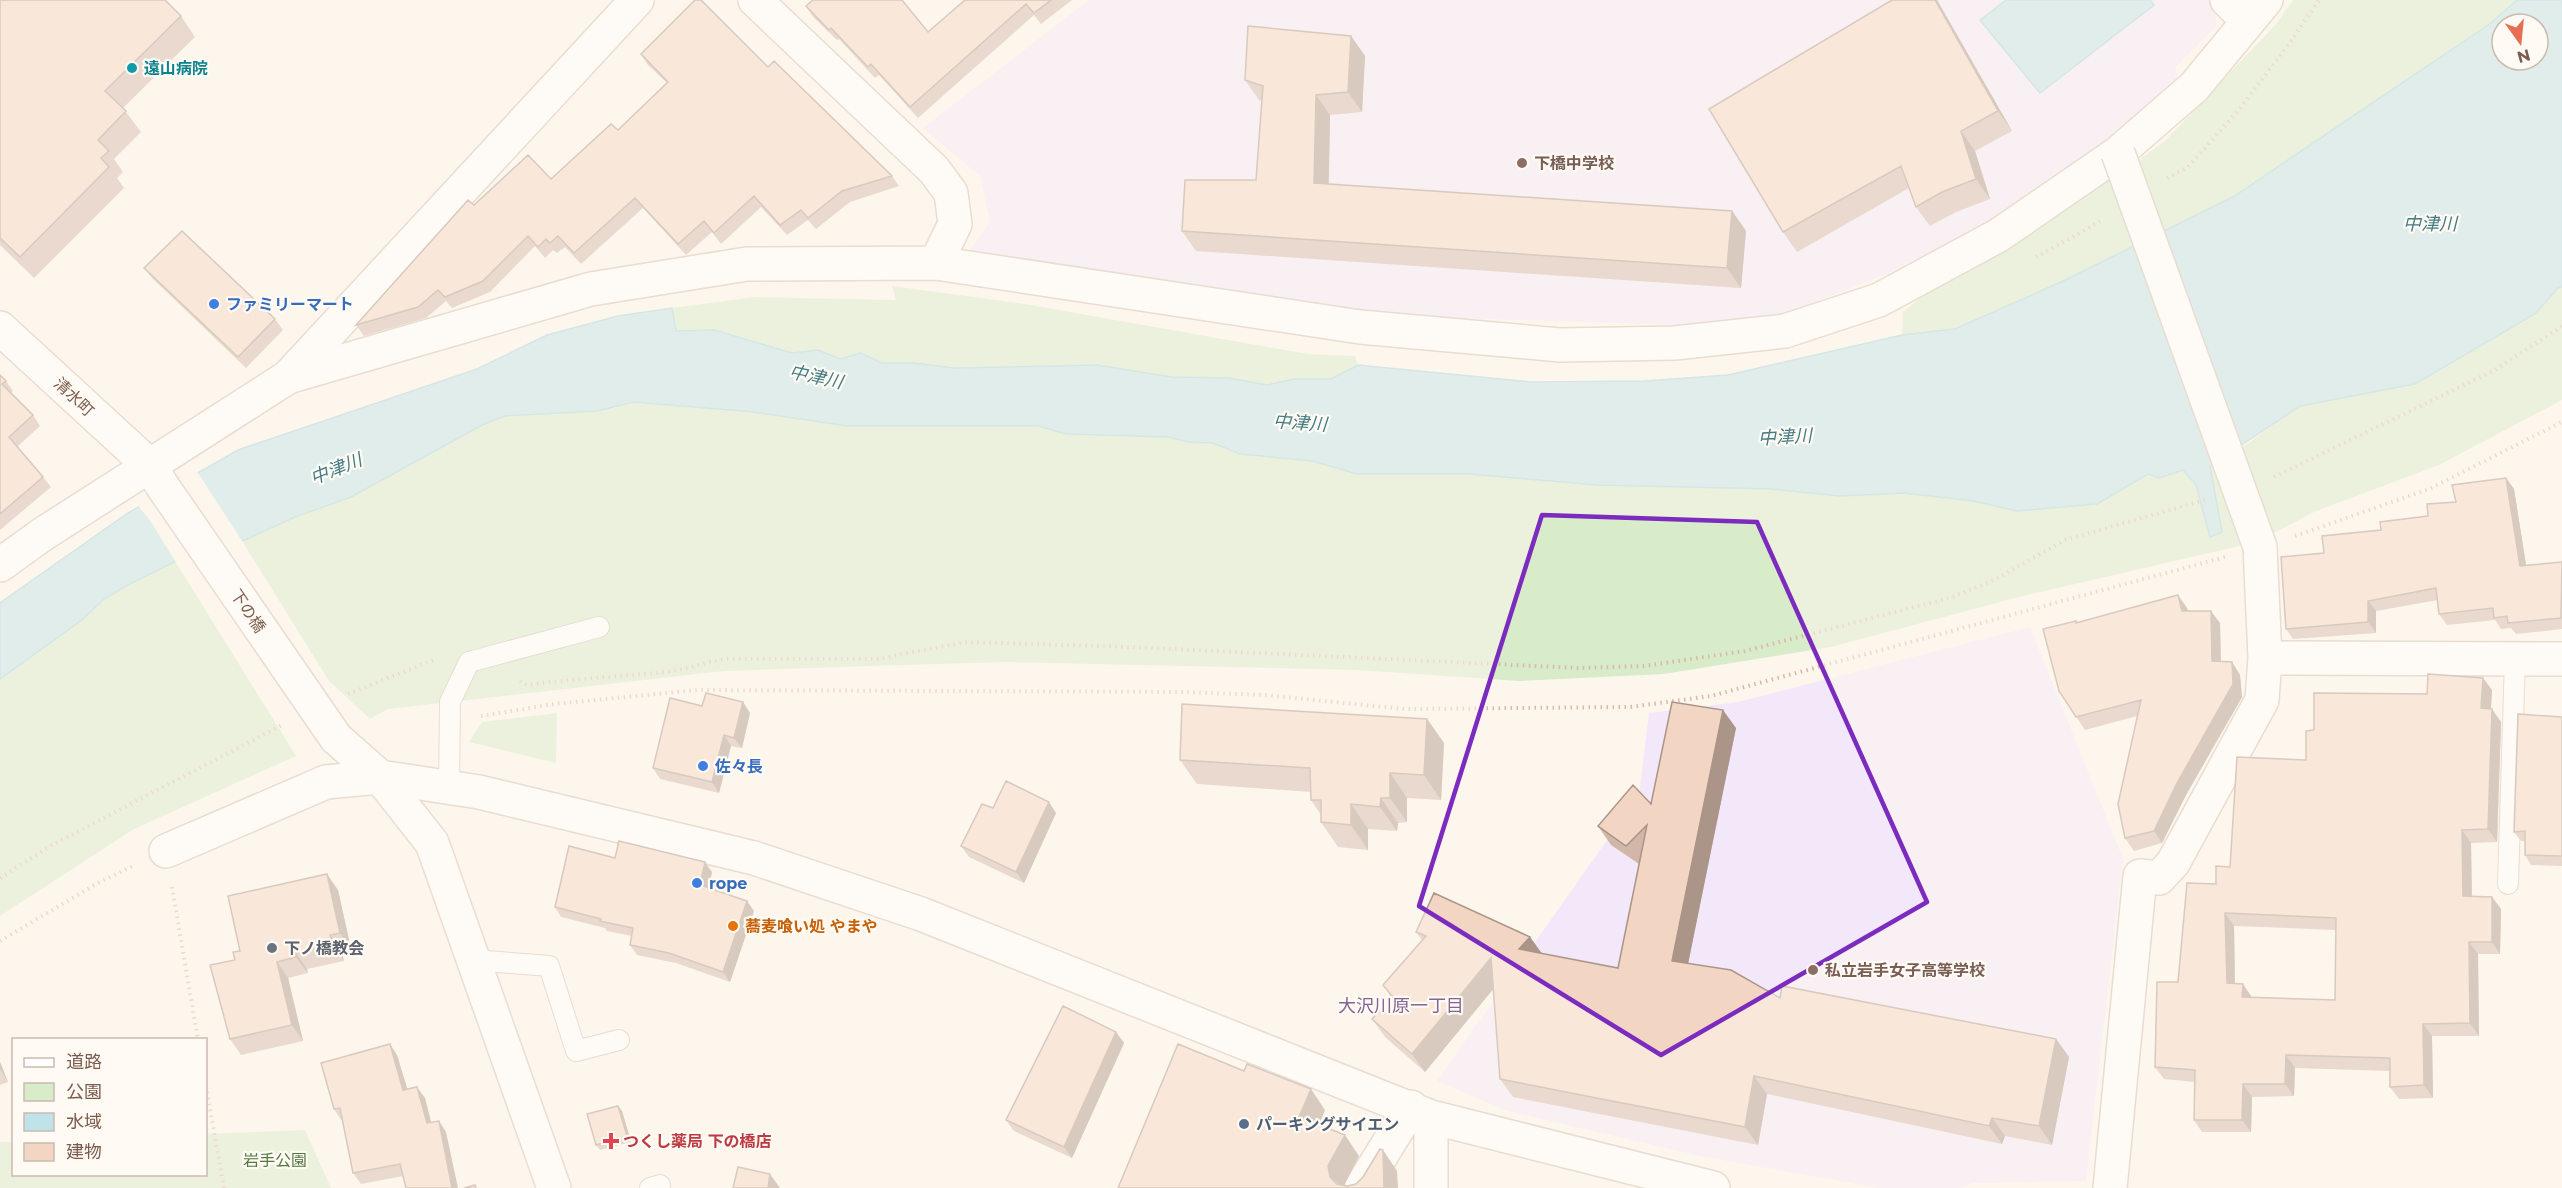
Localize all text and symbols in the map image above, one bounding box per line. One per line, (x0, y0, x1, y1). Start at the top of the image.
north arrow (2490, 12, 2550, 72)
text: N (2515, 45, 2532, 67)
place label: 遠山病院 (144, 59, 208, 78)
marker: 遠山病院 (125, 61, 139, 75)
place label: 下橋中学校 (1534, 154, 1614, 173)
marker: 下橋中学校 (1515, 156, 1529, 170)
water label: 中津川 (2403, 213, 2459, 235)
place label: ファミリーマート (226, 295, 354, 314)
marker: ファミリーマート (207, 297, 221, 311)
water label: 中津川 (787, 361, 847, 394)
street label: 清水町 (50, 374, 98, 420)
water label: 中津川 (1272, 410, 1330, 436)
water label: 中津川 (1757, 424, 1815, 449)
water label: 中津川 (307, 448, 367, 489)
street label: 下の橋 (227, 586, 269, 636)
place label: 佐々長 (714, 757, 763, 776)
marker: 佐々長 (696, 759, 710, 773)
place label: rope (709, 874, 747, 893)
marker: rope (690, 876, 704, 890)
place label: 蕎麦喰い処 やまや (745, 917, 878, 936)
marker: 蕎麦喰い処 やまや (726, 919, 740, 933)
place label: 下ノ橋教会 (284, 939, 364, 958)
marker: 下ノ橋教会 (265, 941, 279, 955)
place label: 私立岩手女子高等学校 (1825, 961, 1985, 980)
marker: 私立岩手女子高等学校 (1806, 963, 1820, 977)
district label: 大沢川原一丁目 (1338, 995, 1464, 1017)
legend (12, 1038, 207, 1176)
text: 道路 (66, 1051, 102, 1073)
text: 公園 (66, 1081, 102, 1103)
text: 水域 (66, 1111, 102, 1133)
place label: パーキングサイエン (1256, 1115, 1399, 1134)
marker: パーキングサイエン (1237, 1117, 1251, 1131)
place label: つくし薬局 下の橋店 (623, 1132, 772, 1151)
marker: つくし薬局 下の橋店 (604, 1134, 618, 1148)
text: 建物 (66, 1141, 102, 1163)
park label: 岩手公園 (243, 1151, 307, 1170)

